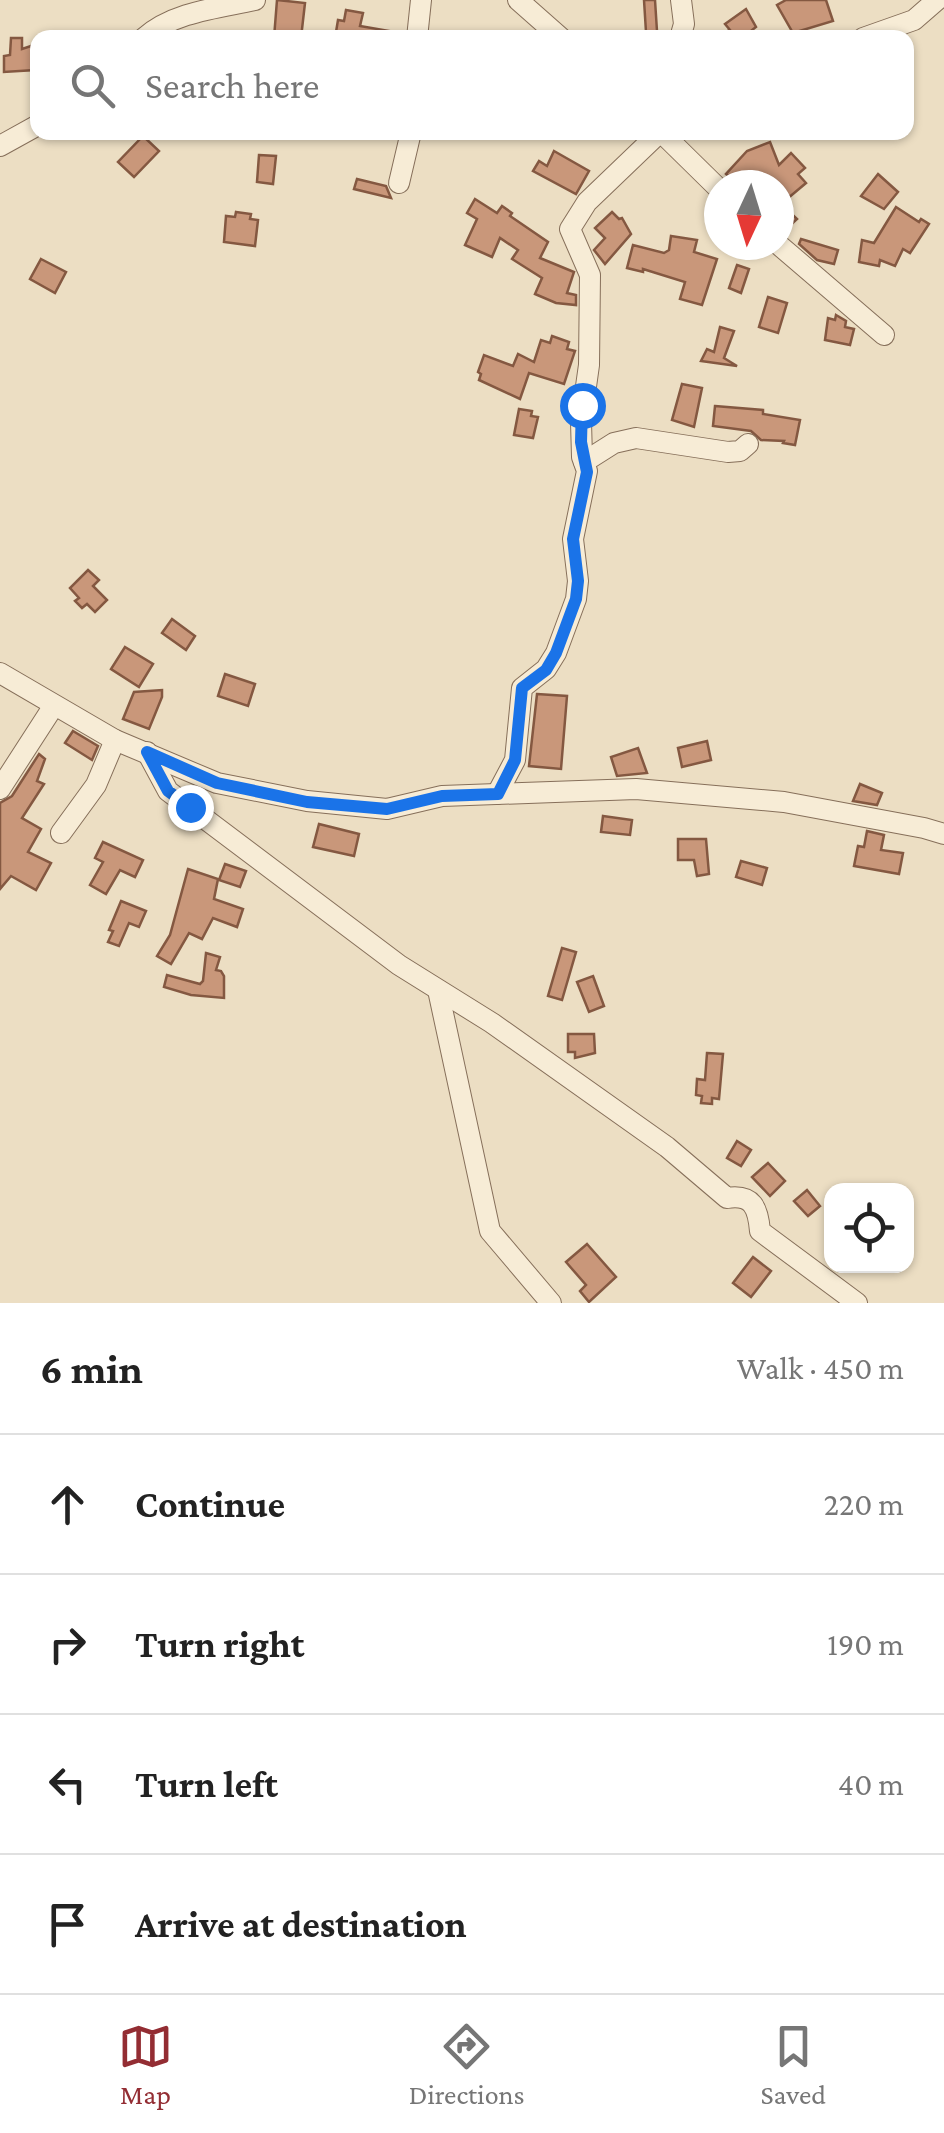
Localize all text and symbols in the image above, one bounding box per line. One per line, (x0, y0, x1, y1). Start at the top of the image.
search box (30, 30, 914, 140)
icon: search (65, 58, 120, 113)
text: Search here (145, 64, 319, 106)
north arrow (704, 170, 794, 260)
route start (560, 383, 606, 429)
route end (168, 785, 214, 831)
map controls (824, 1183, 914, 1273)
button: locate (824, 1183, 914, 1273)
text: 6 min (40, 1345, 143, 1392)
text: Walk · 450 m (737, 1350, 904, 1386)
icon: ahead (40, 1477, 95, 1532)
text: Continue (135, 1483, 285, 1525)
text: 220 m (824, 1486, 904, 1522)
icon: right (40, 1617, 95, 1672)
text: Turn right (135, 1623, 304, 1665)
text: 190 m (827, 1626, 904, 1662)
icon: left (40, 1757, 95, 1812)
text: Turn left (135, 1763, 278, 1805)
text: 40 m (838, 1766, 904, 1802)
icon: arrive (40, 1897, 95, 1952)
text: Arrive at destination (135, 1903, 467, 1945)
tab: Map (118, 2019, 173, 2110)
tab: Directions (409, 2019, 525, 2110)
tab: Saved (760, 2019, 826, 2110)

